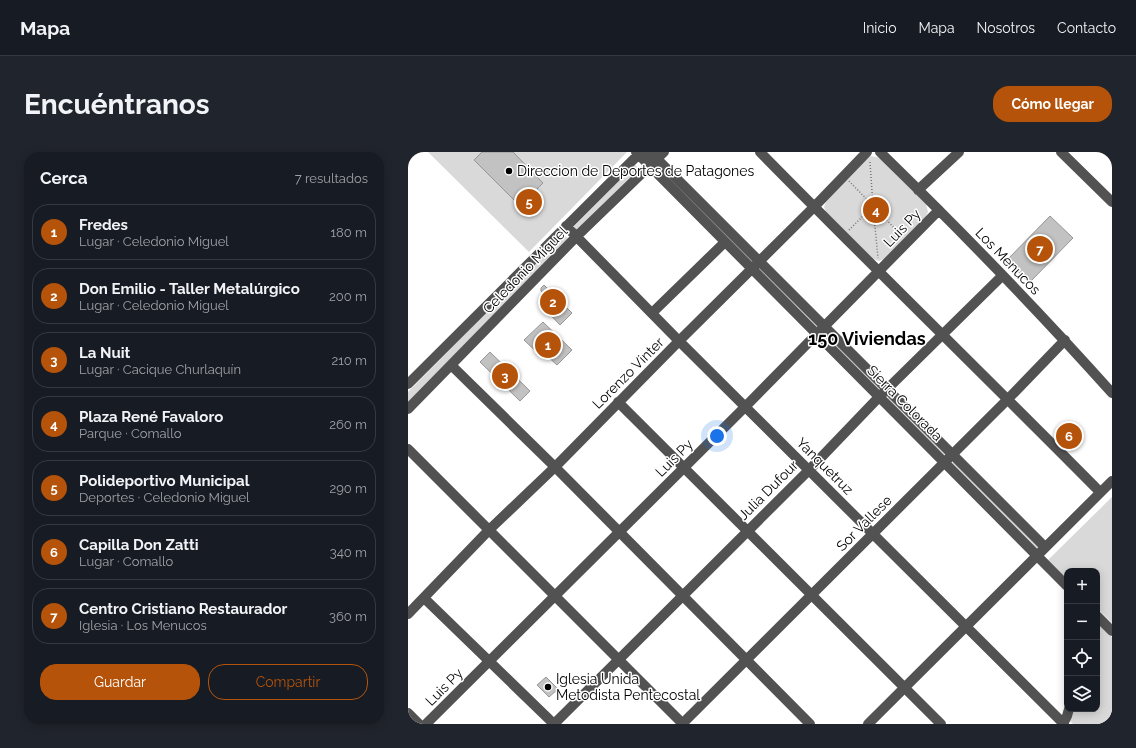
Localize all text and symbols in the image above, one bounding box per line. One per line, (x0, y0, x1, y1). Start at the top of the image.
text: Mapa (20, 17, 70, 39)
text: Inicio (863, 20, 896, 36)
text: Mapa (918, 20, 955, 36)
text: Nosotros (977, 20, 1035, 36)
text: Contacto (1057, 20, 1116, 36)
button: Cómo llegar (993, 86, 1112, 122)
text: Encuéntranos (24, 88, 210, 121)
place label: Direccion de Deportes de Patagones (517, 163, 754, 179)
marker: Direccion de Deportes de Patagones (504, 166, 514, 176)
text: Cerca (40, 168, 88, 188)
text: 7 resultados (295, 171, 368, 186)
pin: 5 (516, 187, 542, 217)
pin: 4 (863, 195, 889, 225)
street label: Luis Py (880, 206, 924, 250)
text: Fredes (79, 216, 128, 234)
street label: Celedonio Miguel (480, 223, 571, 317)
street label: Los Menucos (972, 224, 1044, 298)
text: 1 (51, 225, 57, 240)
text: 180 m (331, 225, 367, 240)
text: Lugar · Celedonio Miguel (79, 234, 229, 249)
pin: 7 (1027, 234, 1053, 264)
text: Don Emilio - Taller Metalúrgico (79, 280, 300, 298)
pin: 2 (540, 287, 566, 317)
text: 2 (50, 289, 58, 304)
text: 200 m (329, 289, 367, 304)
text: Lugar · Celedonio Miguel (79, 298, 229, 313)
district label: 150 Viviendas (808, 328, 926, 349)
pin: 1 (535, 330, 561, 360)
street label: Lorenzo Vinter (589, 334, 667, 412)
text: La Nuit (79, 344, 130, 362)
text: 3 (50, 353, 58, 368)
text: 210 m (331, 353, 367, 368)
pin: 3 (492, 361, 518, 391)
text: Lugar · Cacique Churlaquín (79, 362, 241, 377)
street label: Sierra Colorada (864, 362, 946, 444)
text: Plaza René Favaloro (79, 408, 223, 426)
text: 4 (50, 417, 58, 432)
text: 260 m (329, 417, 367, 432)
pin: 6 (1056, 421, 1082, 451)
text: Parque · Comallo (79, 426, 181, 441)
your location (707, 426, 727, 446)
street label: Yanquetruz (793, 434, 857, 498)
street label: Luis Py (652, 436, 696, 480)
street label: Julia Dufour (735, 457, 801, 523)
text: Polideportivo Municipal (79, 472, 249, 490)
text: 5 (50, 481, 58, 496)
text: 290 m (329, 481, 367, 496)
text: Deportes · Celedonio Miguel (79, 490, 250, 505)
street label: Sor Vallese (833, 492, 895, 554)
text: Capilla Don Zatti (79, 536, 199, 554)
text: 6 (50, 545, 58, 560)
text: 340 m (330, 545, 367, 560)
text: Lugar · Comallo (79, 554, 173, 569)
map controls (1064, 568, 1100, 712)
button: + (1064, 568, 1100, 604)
text: Centro Cristiano Restaurador (79, 600, 287, 618)
button: − (1064, 604, 1100, 640)
text: 7 (50, 609, 58, 624)
text: 360 m (329, 609, 367, 624)
text: Iglesia · Los Menucos (79, 618, 207, 633)
button: locate (1064, 640, 1100, 676)
button: Guardar (40, 664, 200, 700)
button: Compartir (208, 664, 368, 700)
street label: Luis Py (422, 665, 466, 709)
place label: Iglesia Unida Metodista Pentecostal (556, 671, 700, 703)
button: layers (1064, 676, 1100, 712)
marker: Iglesia Unida Metodista Pentecostal (543, 682, 553, 692)

